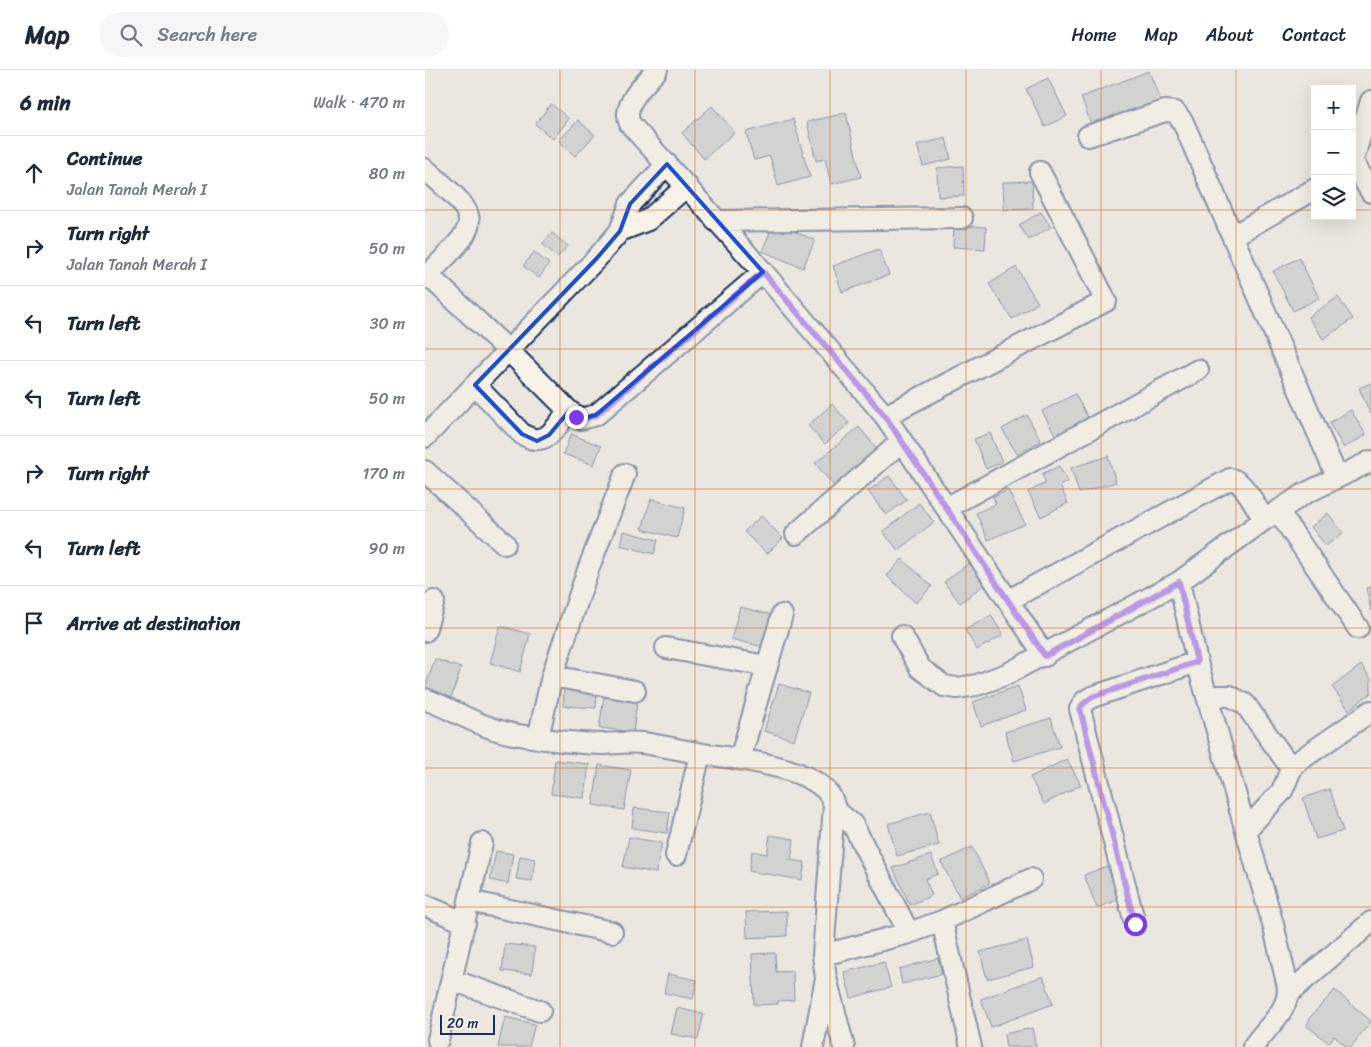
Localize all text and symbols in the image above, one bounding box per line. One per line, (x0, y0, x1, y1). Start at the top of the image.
search box (99, 12, 449, 57)
text: Map (25, 14, 69, 56)
text: Search here (157, 18, 257, 51)
text: Home (1072, 19, 1117, 51)
text: Map (1145, 19, 1178, 51)
text: About (1206, 19, 1254, 51)
text: Contact (1282, 19, 1346, 51)
icon: search (117, 21, 145, 49)
text: 6 min (20, 84, 71, 122)
map controls (1311, 85, 1356, 220)
button: + (1311, 85, 1356, 130)
text: Walk · 470 m (313, 88, 405, 117)
button: − (1311, 130, 1356, 175)
text: Continue (67, 142, 143, 175)
icon: ahead (20, 159, 48, 187)
text: 80 m (369, 159, 405, 188)
text: Jalan Tanah Merah I (67, 175, 207, 204)
button: layers (1311, 175, 1356, 220)
text: Turn right (67, 217, 149, 250)
icon: right (20, 234, 48, 262)
text: 50 m (369, 234, 405, 263)
text: Jalan Tanah Merah I (67, 250, 207, 279)
text: Turn left (67, 307, 140, 340)
icon: left (20, 309, 48, 337)
text: 30 m (370, 309, 405, 338)
text: Turn left (67, 382, 140, 415)
icon: left (20, 384, 48, 412)
text: 50 m (369, 384, 405, 413)
route end (565, 406, 588, 429)
text: Turn right (67, 457, 149, 490)
icon: right (20, 459, 48, 487)
text: 170 m (362, 459, 405, 488)
text: Turn left (67, 532, 140, 565)
icon: left (20, 534, 48, 562)
text: 90 m (369, 534, 405, 563)
text: Arrive at destination (67, 607, 240, 640)
icon: arrive (20, 609, 48, 637)
route start (1124, 913, 1147, 936)
text: 20 m (447, 1011, 478, 1036)
scale bar (440, 1012, 495, 1035)

